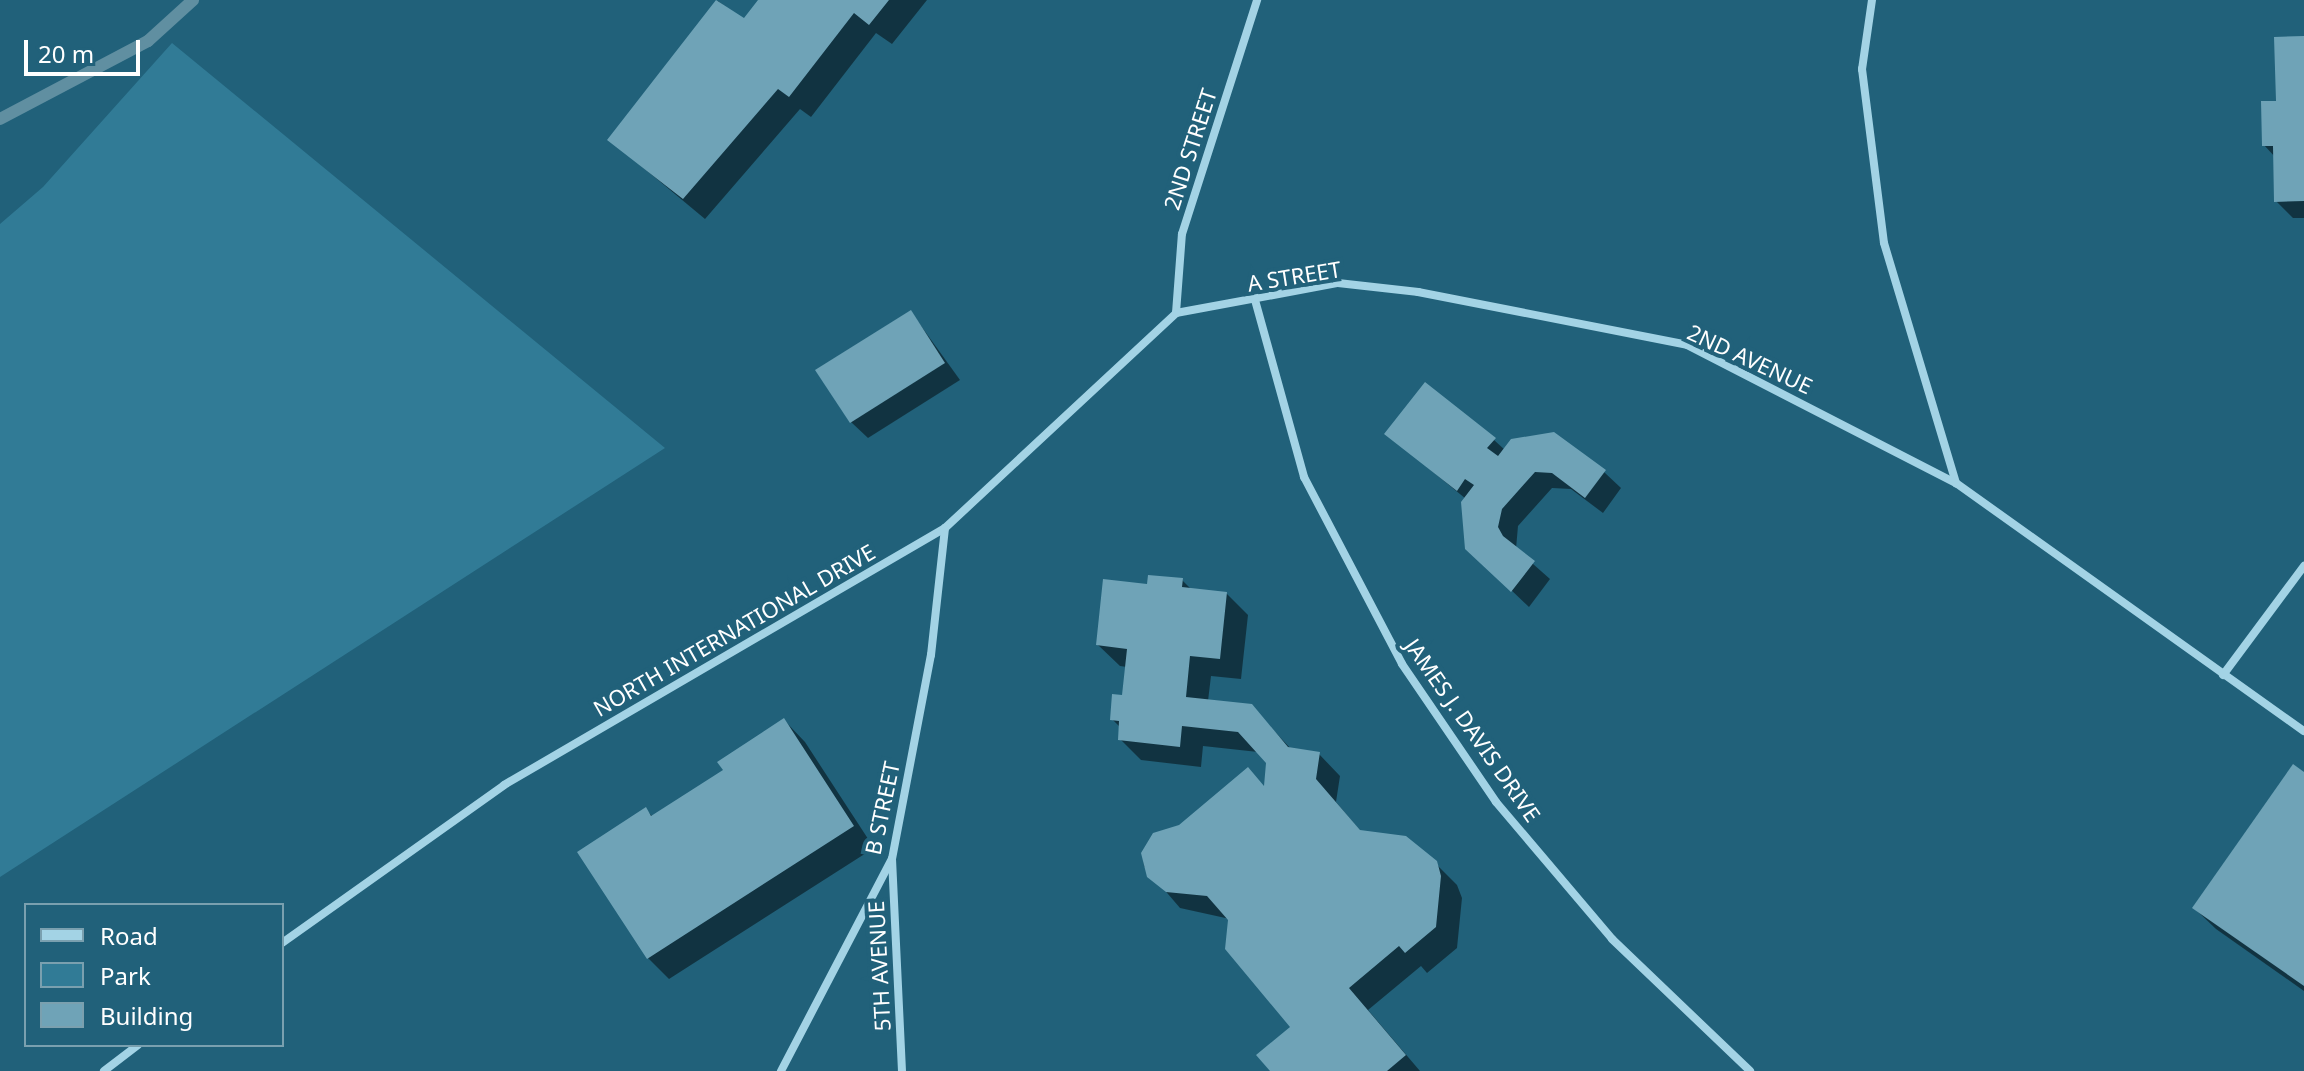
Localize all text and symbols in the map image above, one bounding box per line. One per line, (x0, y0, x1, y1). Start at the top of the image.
scale bar (28, 24, 144, 74)
text: 20 m (38, 37, 94, 70)
street label: 2ND STREET (1158, 85, 1222, 213)
street label: A STREET (1245, 256, 1343, 296)
street label: 2ND AVENUE (1683, 319, 1817, 399)
street label: NORTH INTERNATIONAL DRIVE (588, 538, 880, 722)
street label: JAMES J. DAVIS DRIVE (1400, 633, 1546, 827)
street label: B STREET (859, 759, 905, 857)
street label: 5TH AVENUE (862, 900, 896, 1032)
legend (24, 903, 284, 1047)
text: Road (100, 919, 158, 952)
text: Park (100, 959, 151, 992)
text: Building (100, 999, 193, 1032)

